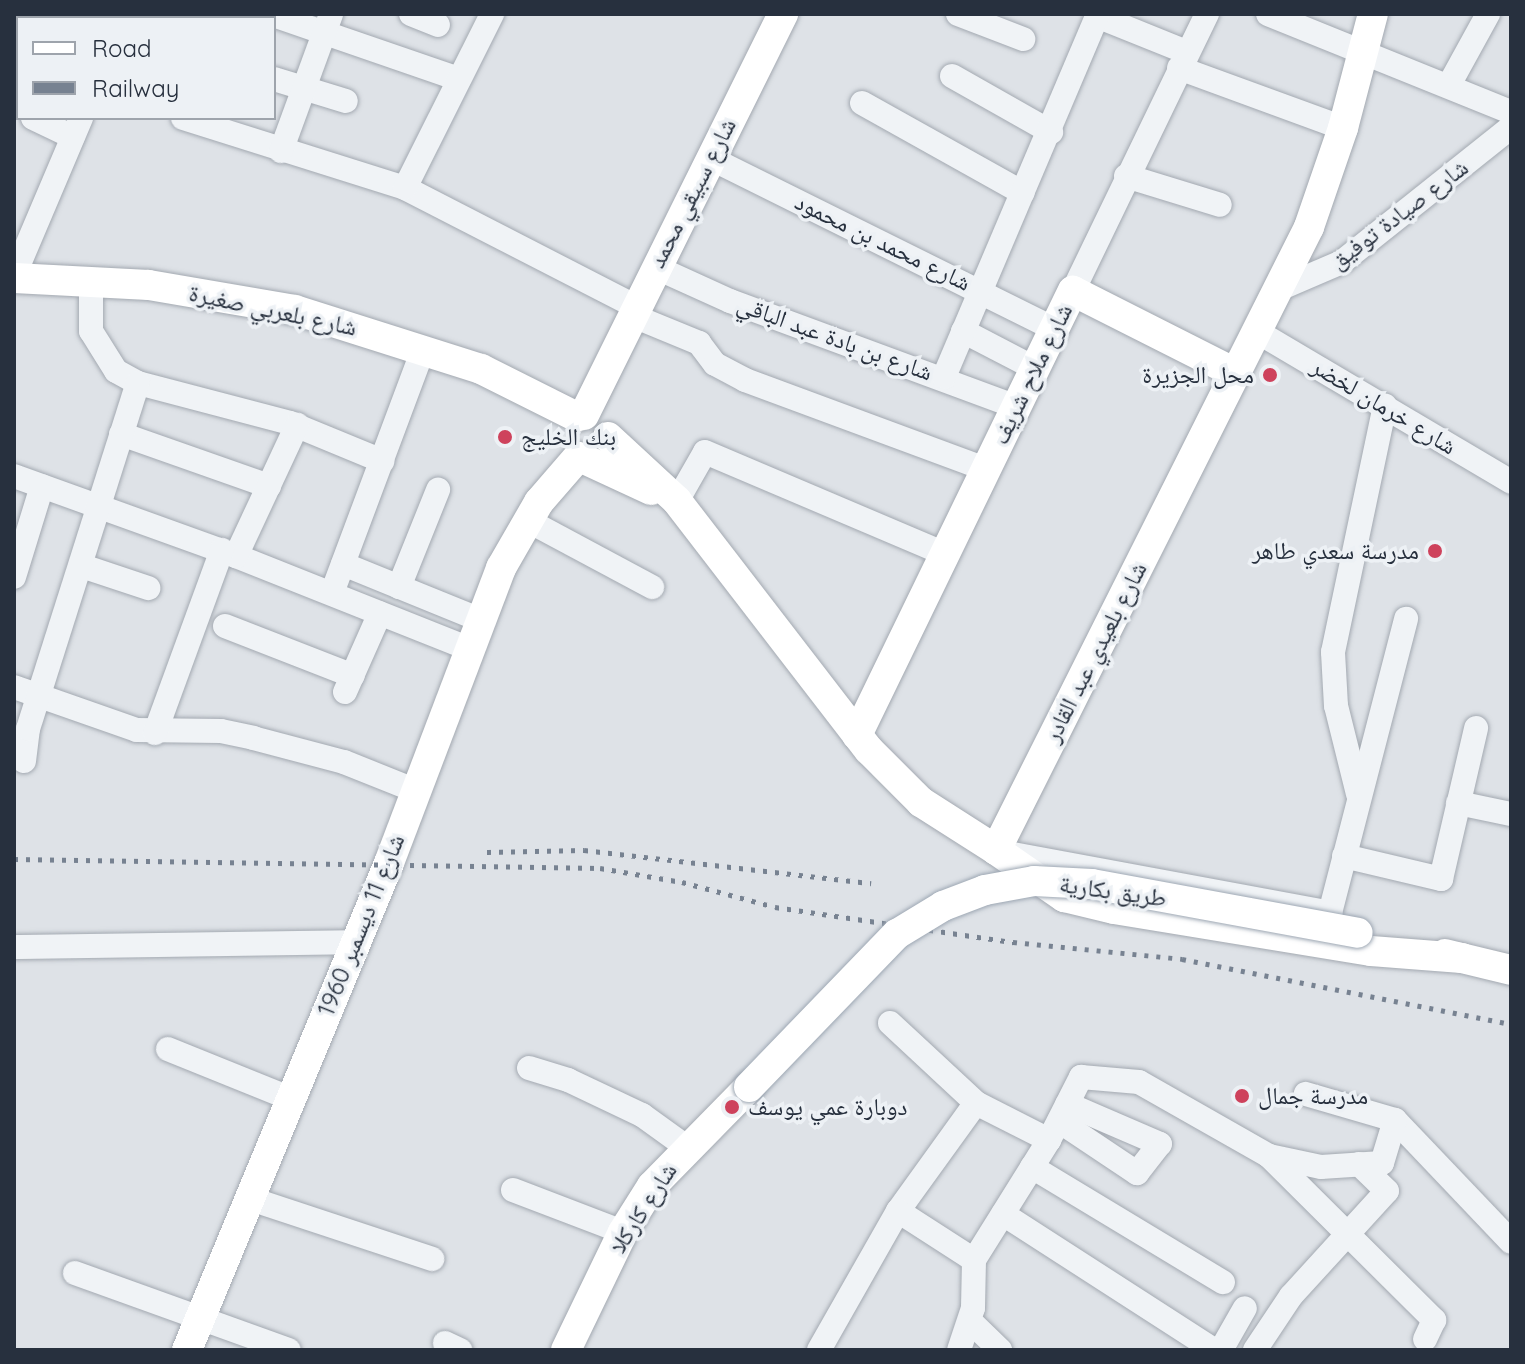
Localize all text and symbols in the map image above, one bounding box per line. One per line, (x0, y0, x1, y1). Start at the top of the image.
legend (16, 16, 276, 120)
text: Road (92, 33, 152, 63)
text: Railway (92, 73, 179, 103)
street label: شارع سبيقي محمد (642, 113, 742, 273)
street label: شارع صيادة توفيق (1324, 153, 1474, 275)
street label: شارع محمد بن محمود (790, 187, 976, 297)
street label: شارع بلعربي صغيرة (186, 278, 360, 342)
street label: شارع بن بادة عبد الباقي (733, 289, 937, 387)
street label: شارع ملاح شريف (986, 299, 1078, 449)
street label: شارع خرمان لخضر (1306, 351, 1462, 461)
place label: محل الجزيرة (1142, 361, 1254, 389)
marker: محل الجزيرة (1261, 366, 1279, 384)
place label: بنك الخليج (521, 423, 616, 451)
marker: بنك الخليج (496, 428, 514, 446)
place label: مدرسة سعدي طاهر (1252, 537, 1419, 565)
marker: مدرسة سعدي طاهر (1426, 542, 1444, 560)
street label: شارع بلعيدي عبد القادر (1037, 557, 1153, 747)
street label: شارع 11 ديسمبر 1960 (311, 830, 411, 1020)
street label: طريق بكارية (1058, 869, 1168, 913)
place label: مدرسة جمال (1258, 1082, 1368, 1110)
marker: مدرسة جمال (1233, 1087, 1251, 1105)
place label: دوبارة عمي يوسف (748, 1093, 907, 1121)
marker: دوبارة عمي يوسف (723, 1098, 741, 1116)
street label: شارع كاركلا (603, 1157, 683, 1259)

